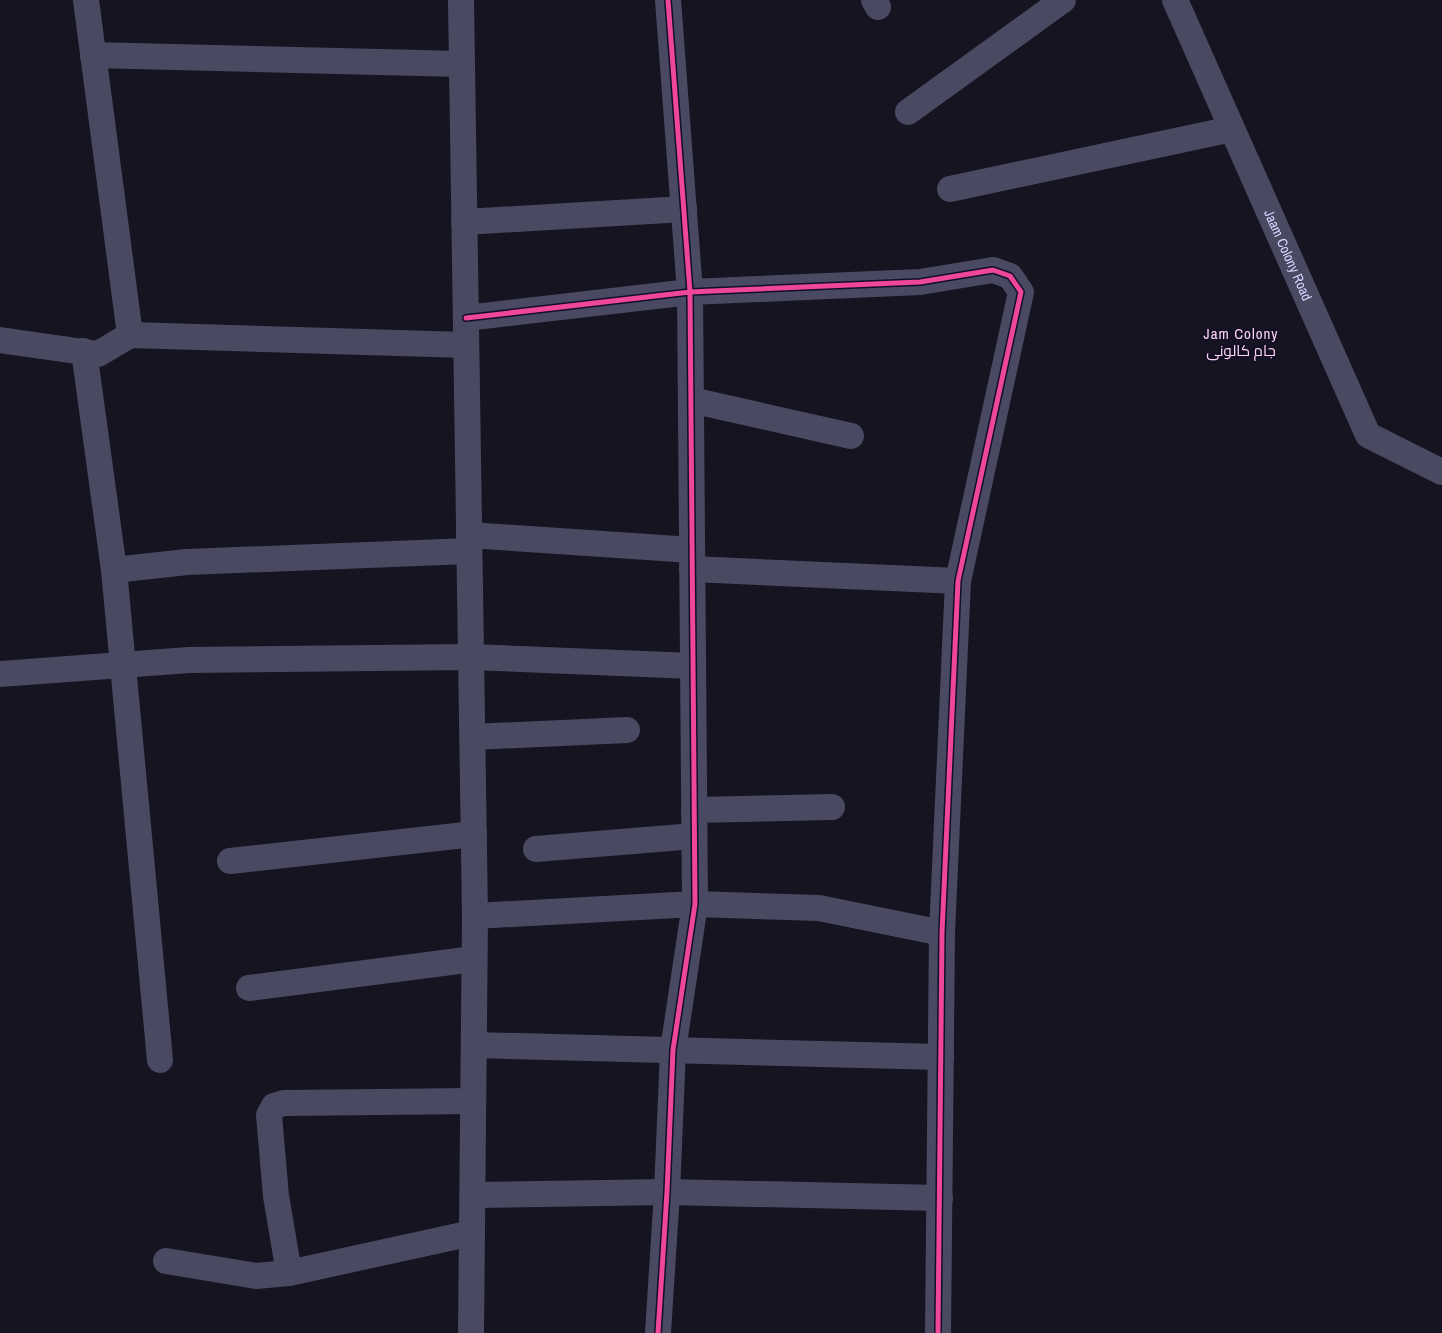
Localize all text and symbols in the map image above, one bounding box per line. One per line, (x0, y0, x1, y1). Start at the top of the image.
street label: Jaam Colony Road (1260, 207, 1316, 303)
district label: Jam Colony جام کالونی (1204, 323, 1278, 361)

